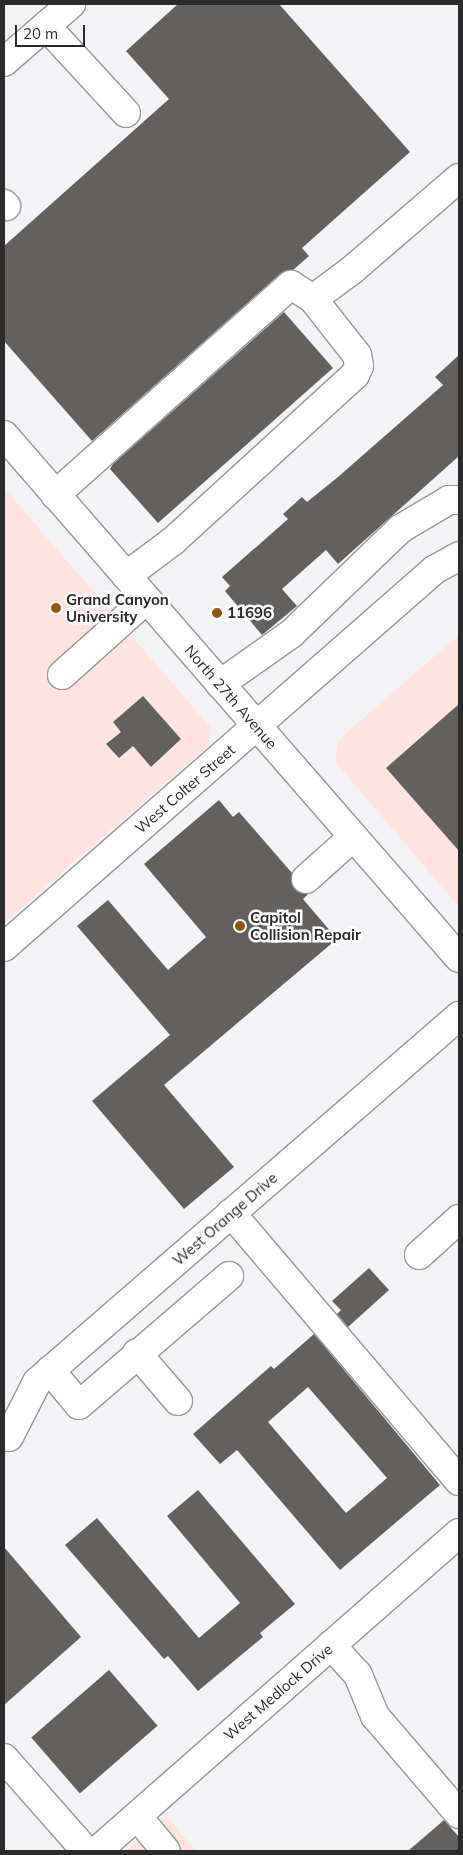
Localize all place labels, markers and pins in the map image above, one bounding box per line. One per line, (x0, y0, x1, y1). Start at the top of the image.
place label: Grand Canyon University (66, 590, 169, 625)
marker: Grand Canyon University (50, 602, 62, 614)
place label: 11696 (227, 604, 272, 622)
marker: 11696 (211, 607, 223, 619)
place label: Capitol Collision Repair (250, 908, 361, 943)
marker: Capitol Collision Repair (234, 920, 246, 932)

